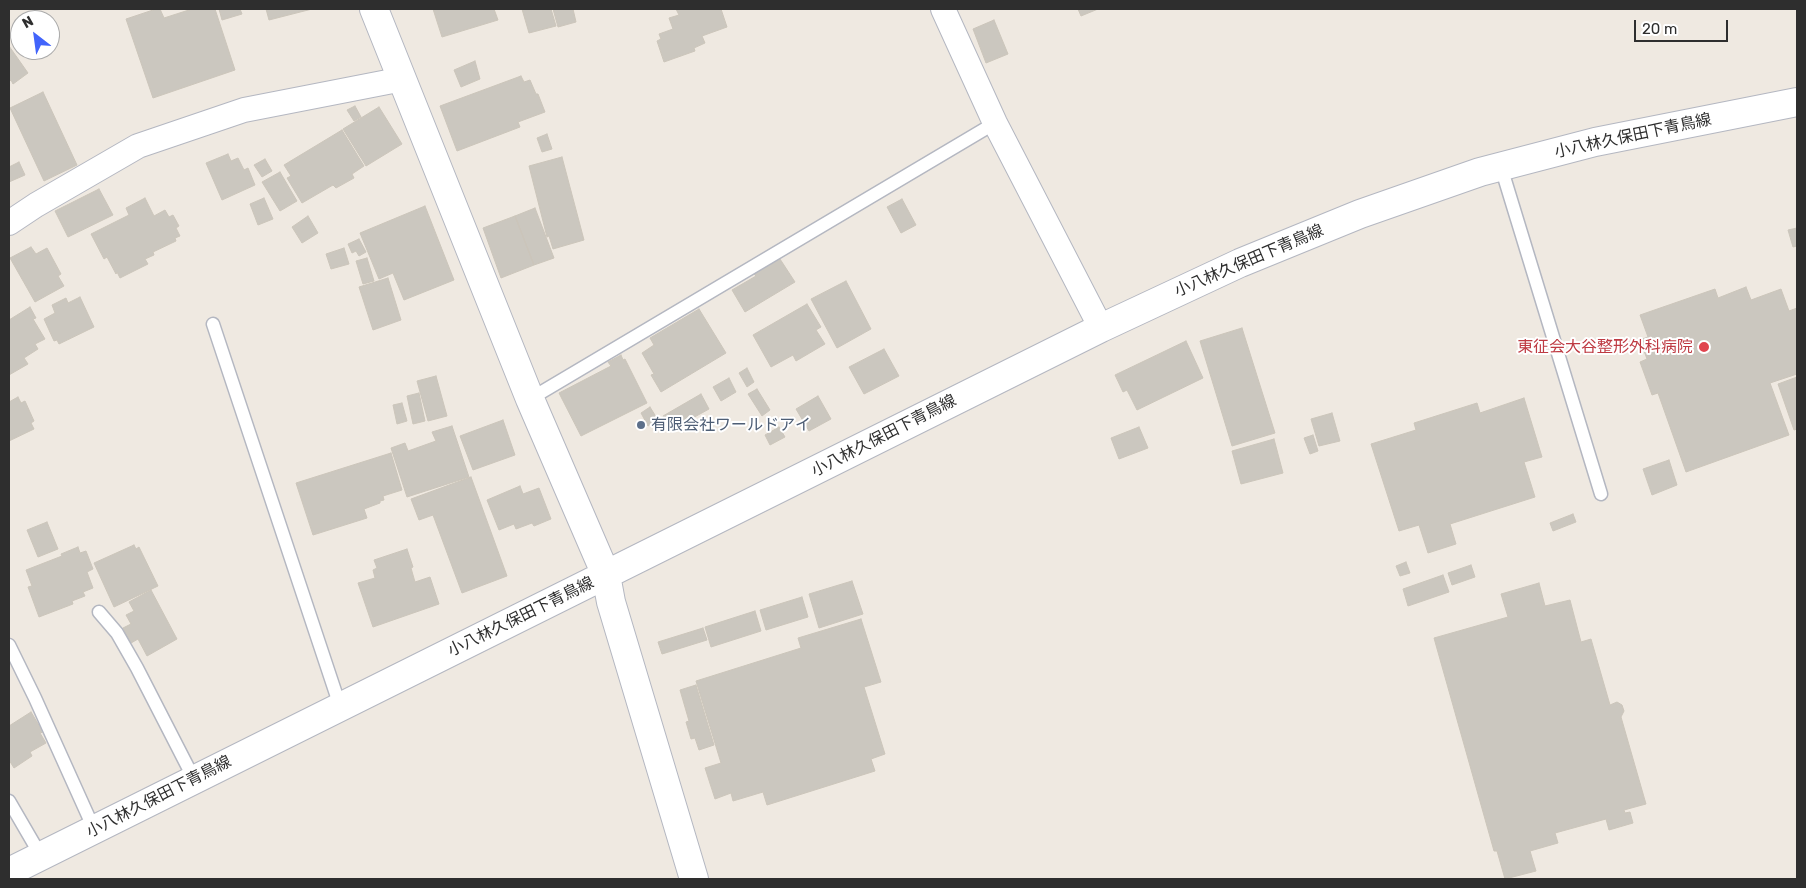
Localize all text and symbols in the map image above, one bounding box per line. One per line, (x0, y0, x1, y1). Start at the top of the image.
north arrow (10, 10, 60, 60)
scale bar (1636, 10, 1730, 42)
text: N (19, 13, 36, 32)
text: 20 m (1642, 20, 1677, 38)
street label: 小八林久保田下青鳥線 (1553, 110, 1713, 162)
street label: 小八林久保田下青鳥線 (1172, 221, 1326, 301)
place label: 東征会大谷整形外科病院 (1517, 337, 1693, 357)
marker: 東征会大谷整形外科病院 (1697, 340, 1711, 354)
street label: 小八林久保田下青鳥線 (808, 391, 960, 481)
place label: 有限会社ワールドアイ (651, 415, 811, 435)
marker: 有限会社ワールドアイ (635, 419, 647, 431)
street label: 小八林久保田下青鳥線 (445, 573, 597, 661)
street label: 小八林久保田下青鳥線 (83, 752, 235, 842)

